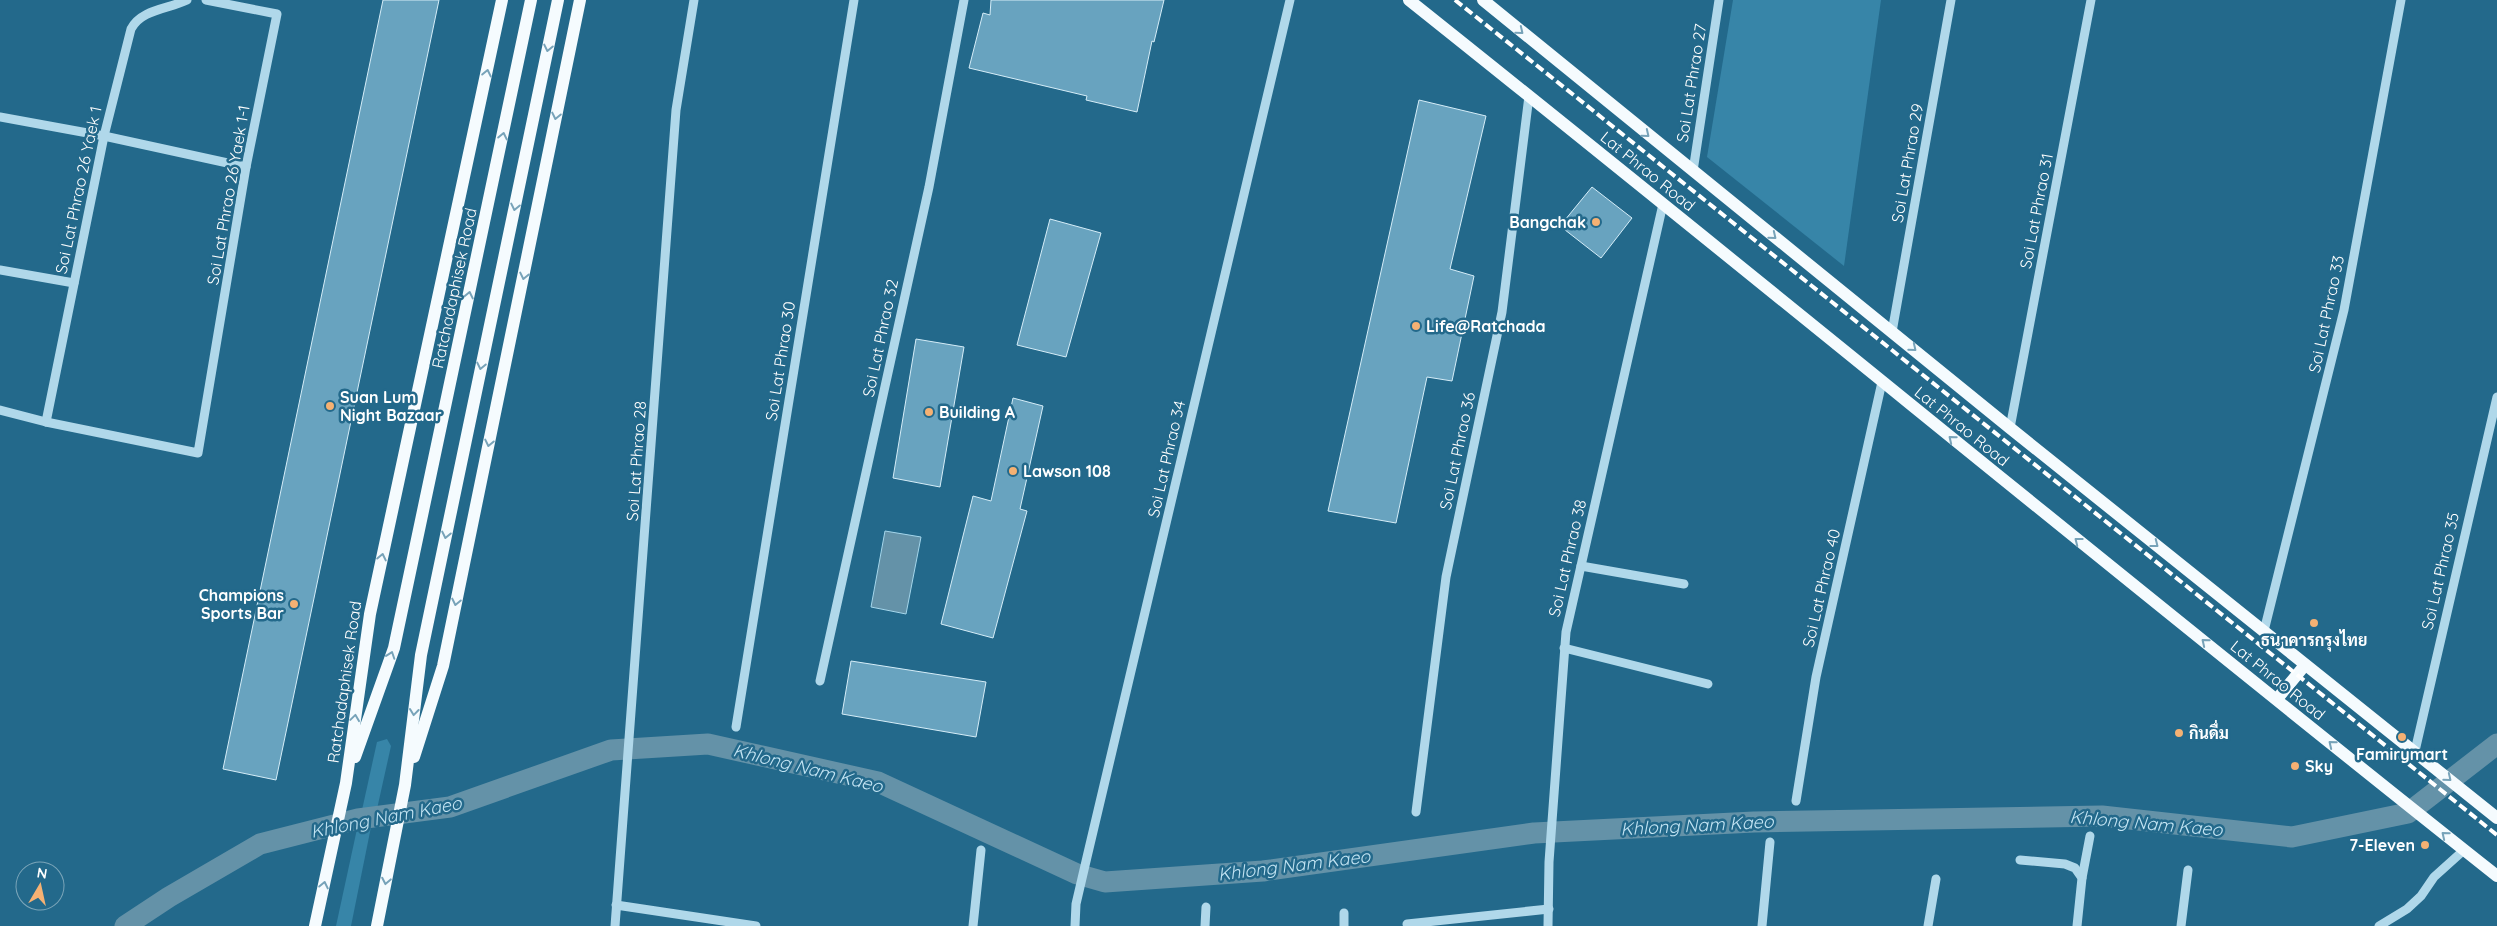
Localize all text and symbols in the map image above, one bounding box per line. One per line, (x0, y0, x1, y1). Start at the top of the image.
street label: Soi Lat Phrao 27 (1672, 22, 1710, 144)
one-way arrow (1515, 25, 1524, 34)
one-way arrow (543, 43, 554, 52)
one-way arrow (481, 69, 491, 77)
street label: Soi Lat Phrao 29 (1887, 102, 1927, 224)
street label: Soi Lat Phrao 26 Yaek 1 (50, 104, 106, 276)
street label: Soi Lat Phrao 26 Yaek 1-1 (202, 104, 254, 286)
one-way arrow (552, 112, 562, 121)
street label: Lat Phrao Road (1597, 127, 1699, 215)
one-way arrow (1640, 128, 1649, 136)
one-way arrow (497, 132, 507, 140)
street label: Soi Lat Phrao 31 (2015, 152, 2057, 270)
one-way arrow (510, 202, 520, 211)
street label: Ratchadaphisek Road (427, 206, 481, 370)
place label: Bangchak (1509, 212, 1586, 232)
marker: Bangchak (1590, 216, 1602, 228)
one-way arrow (1767, 230, 1776, 239)
street label: Soi Lat Phrao 33 (2304, 253, 2348, 375)
one-way arrow (519, 271, 530, 280)
street label: Soi Lat Phrao 32 (858, 277, 902, 399)
one-way arrow (463, 291, 474, 299)
street label: Soi Lat Phrao 30 (761, 300, 799, 422)
place label: Life@Ratchada (1426, 316, 1546, 336)
marker: Life@Ratchada (1410, 320, 1422, 332)
one-way arrow (1907, 343, 1916, 351)
one-way arrow (477, 361, 487, 370)
street label: Lat Phrao Road (1911, 382, 2013, 470)
place label: Suan Lum Night Bazaar (340, 387, 442, 425)
street label: Soi Lat Phrao 36 (1435, 390, 1479, 512)
street label: Soi Lat Phrao 34 (1143, 398, 1189, 520)
marker: Suan Lum Night Bazaar (324, 400, 336, 412)
street label: Soi Lat Phrao 28 (622, 400, 650, 522)
place label: Building A (939, 402, 1016, 422)
marker: Building A (923, 406, 935, 418)
one-way arrow (1949, 436, 1958, 444)
one-way arrow (485, 439, 495, 447)
place label: Lawson 108 (1023, 461, 1111, 481)
marker: Lawson 108 (1007, 465, 1019, 477)
street label: Soi Lat Phrao 38 (1544, 497, 1590, 619)
street label: Soi Lat Phrao 35 (2417, 510, 2463, 632)
street label: Soi Lat Phrao 40 (1798, 527, 1844, 649)
one-way arrow (441, 531, 452, 539)
one-way arrow (2149, 538, 2158, 547)
one-way arrow (2075, 539, 2084, 547)
one-way arrow (376, 553, 387, 562)
place label: Champions Sports Bar (199, 585, 284, 623)
marker: Champions Sports Bar (288, 598, 300, 610)
one-way arrow (452, 598, 462, 607)
street label: Ratchadaphisek Road (323, 600, 365, 764)
marker: ธนาคารกรุงไทย (2308, 617, 2320, 629)
place label: ธนาคารกรุงไทย (2261, 629, 2367, 652)
street label: Lat Phrao Road (2227, 636, 2329, 724)
one-way arrow (2202, 639, 2211, 648)
one-way arrow (385, 651, 395, 659)
one-way arrow (409, 708, 420, 716)
one-way arrow (350, 713, 360, 722)
place label: กินดื่ม (2189, 719, 2229, 743)
marker: กินดื่ม (2173, 727, 2185, 739)
marker: Famirymart (2396, 731, 2408, 743)
water label: Khlong Nam Kaeo (731, 738, 886, 798)
one-way arrow (2329, 740, 2338, 749)
place label: Famirymart (2356, 744, 2448, 764)
place label: Sky (2305, 756, 2333, 776)
marker: Sky (2289, 760, 2301, 772)
one-way arrow (2442, 773, 2451, 782)
water label: Khlong Nam Kaeo (309, 791, 464, 843)
water label: Khlong Nam Kaeo (2069, 805, 2224, 841)
water label: Khlong Nam Kaeo (1620, 809, 1775, 840)
one-way arrow (2442, 832, 2451, 840)
place label: 7-Eleven (2349, 835, 2415, 855)
marker: 7-Eleven (2419, 839, 2431, 851)
water label: Khlong Nam Kaeo (1217, 844, 1373, 886)
north arrow (15, 861, 65, 911)
text: N (36, 863, 49, 883)
one-way arrow (381, 877, 391, 886)
one-way arrow (318, 880, 329, 889)

